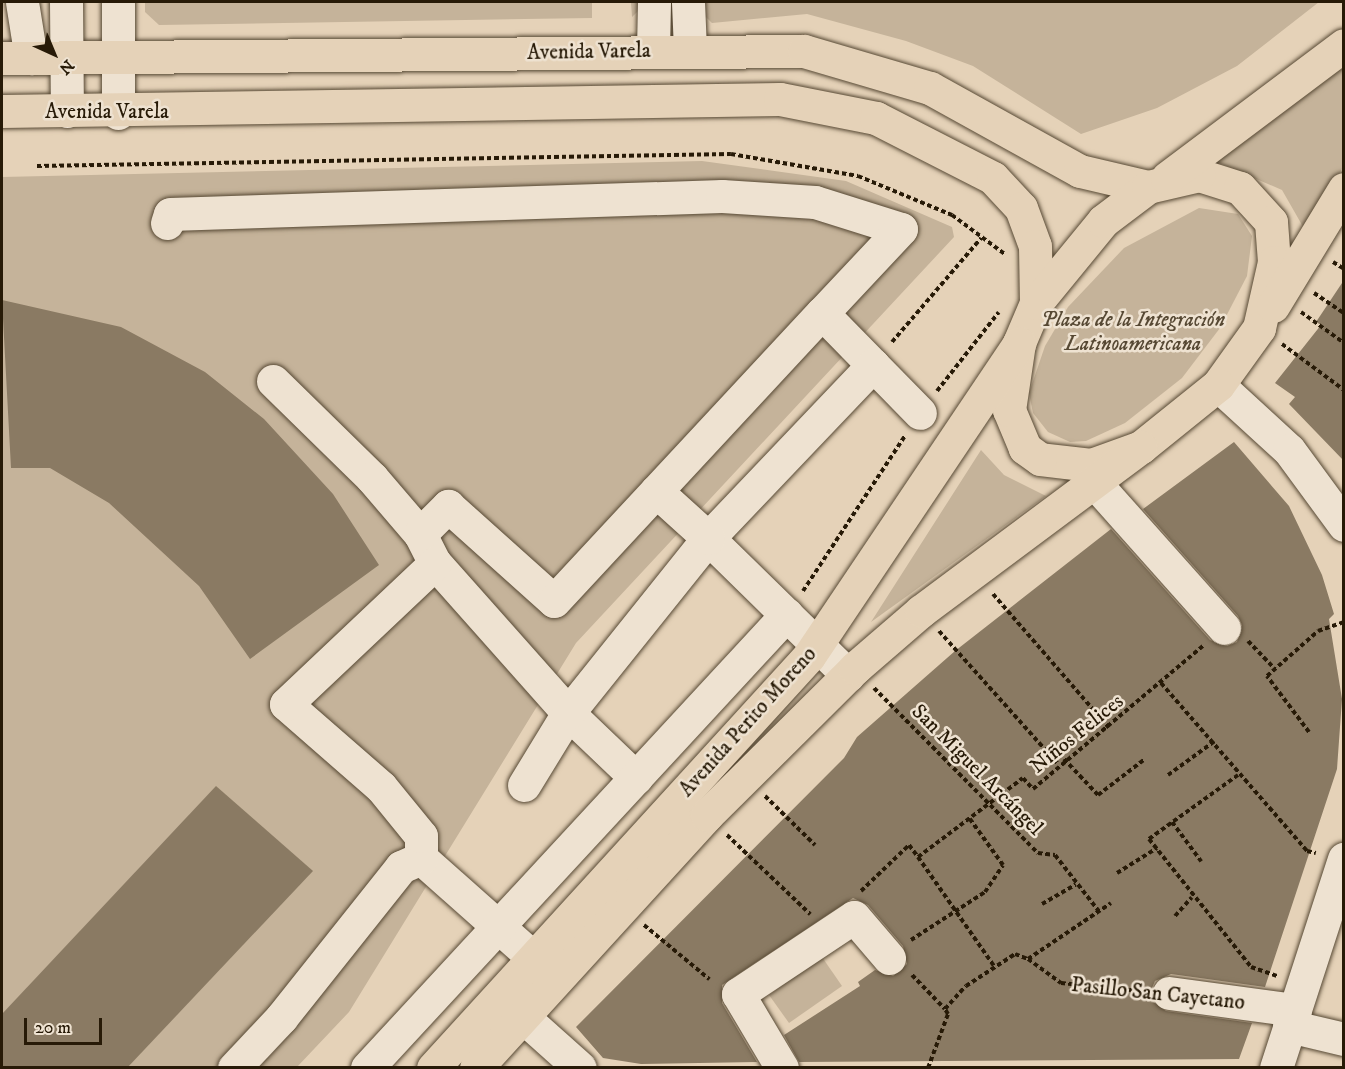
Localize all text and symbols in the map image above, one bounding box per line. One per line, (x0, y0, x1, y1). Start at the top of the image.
north arrow (24, 24, 84, 84)
street label: Avenida Varela (527, 38, 651, 66)
text: N (55, 55, 78, 79)
street label: Avenida Varela (45, 99, 169, 125)
park label: Plaza de la Integración Latinoamericana (1041, 307, 1225, 357)
street label: Avenida Perito Moreno (674, 642, 822, 802)
street label: Niños Felices (1025, 689, 1129, 779)
street label: San Miguel Arcángel (906, 699, 1048, 841)
street label: Pasillo San Cayetano (1070, 972, 1246, 1016)
scale bar (27, 1006, 105, 1044)
text: 20 m (35, 1017, 71, 1039)

